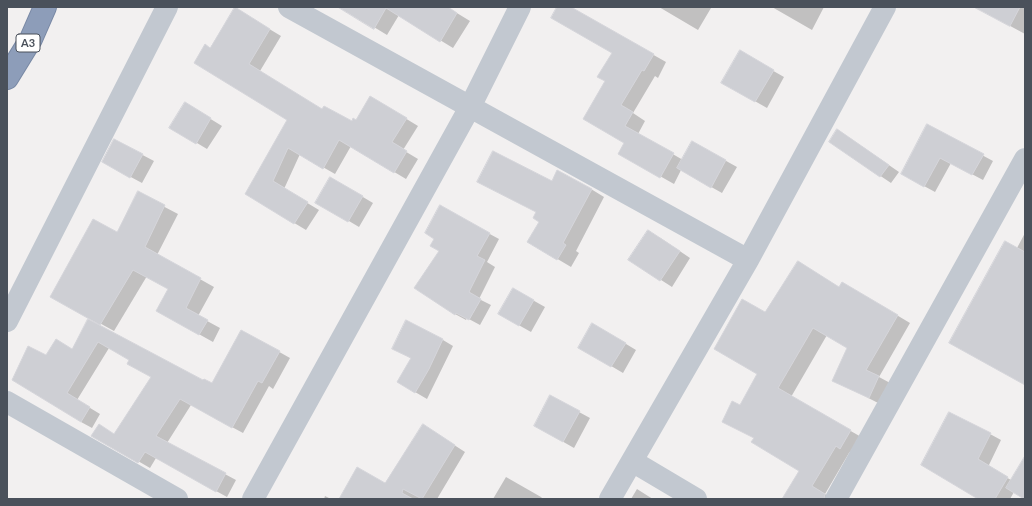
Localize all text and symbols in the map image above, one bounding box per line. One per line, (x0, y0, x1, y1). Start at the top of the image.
road number: A3 (16, 34, 40, 52)

